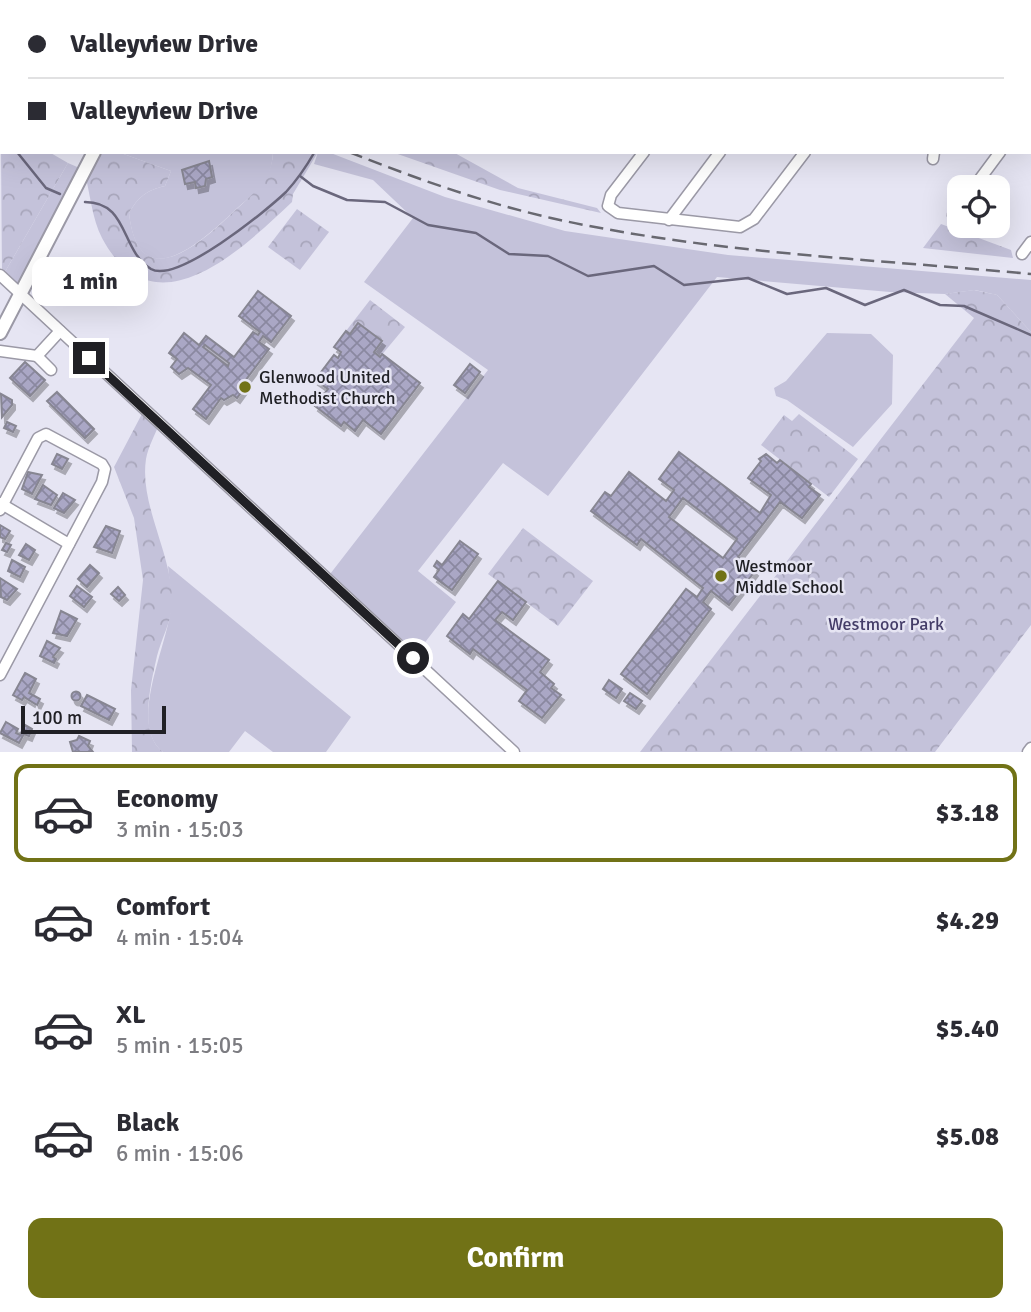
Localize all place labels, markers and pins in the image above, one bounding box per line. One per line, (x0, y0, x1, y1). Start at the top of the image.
place label: Glenwood United Methodist Church (259, 366, 396, 409)
marker: Glenwood United Methodist Church (237, 379, 253, 395)
place label: Westmoor Middle School (735, 555, 844, 598)
marker: Westmoor Middle School (713, 568, 729, 584)

